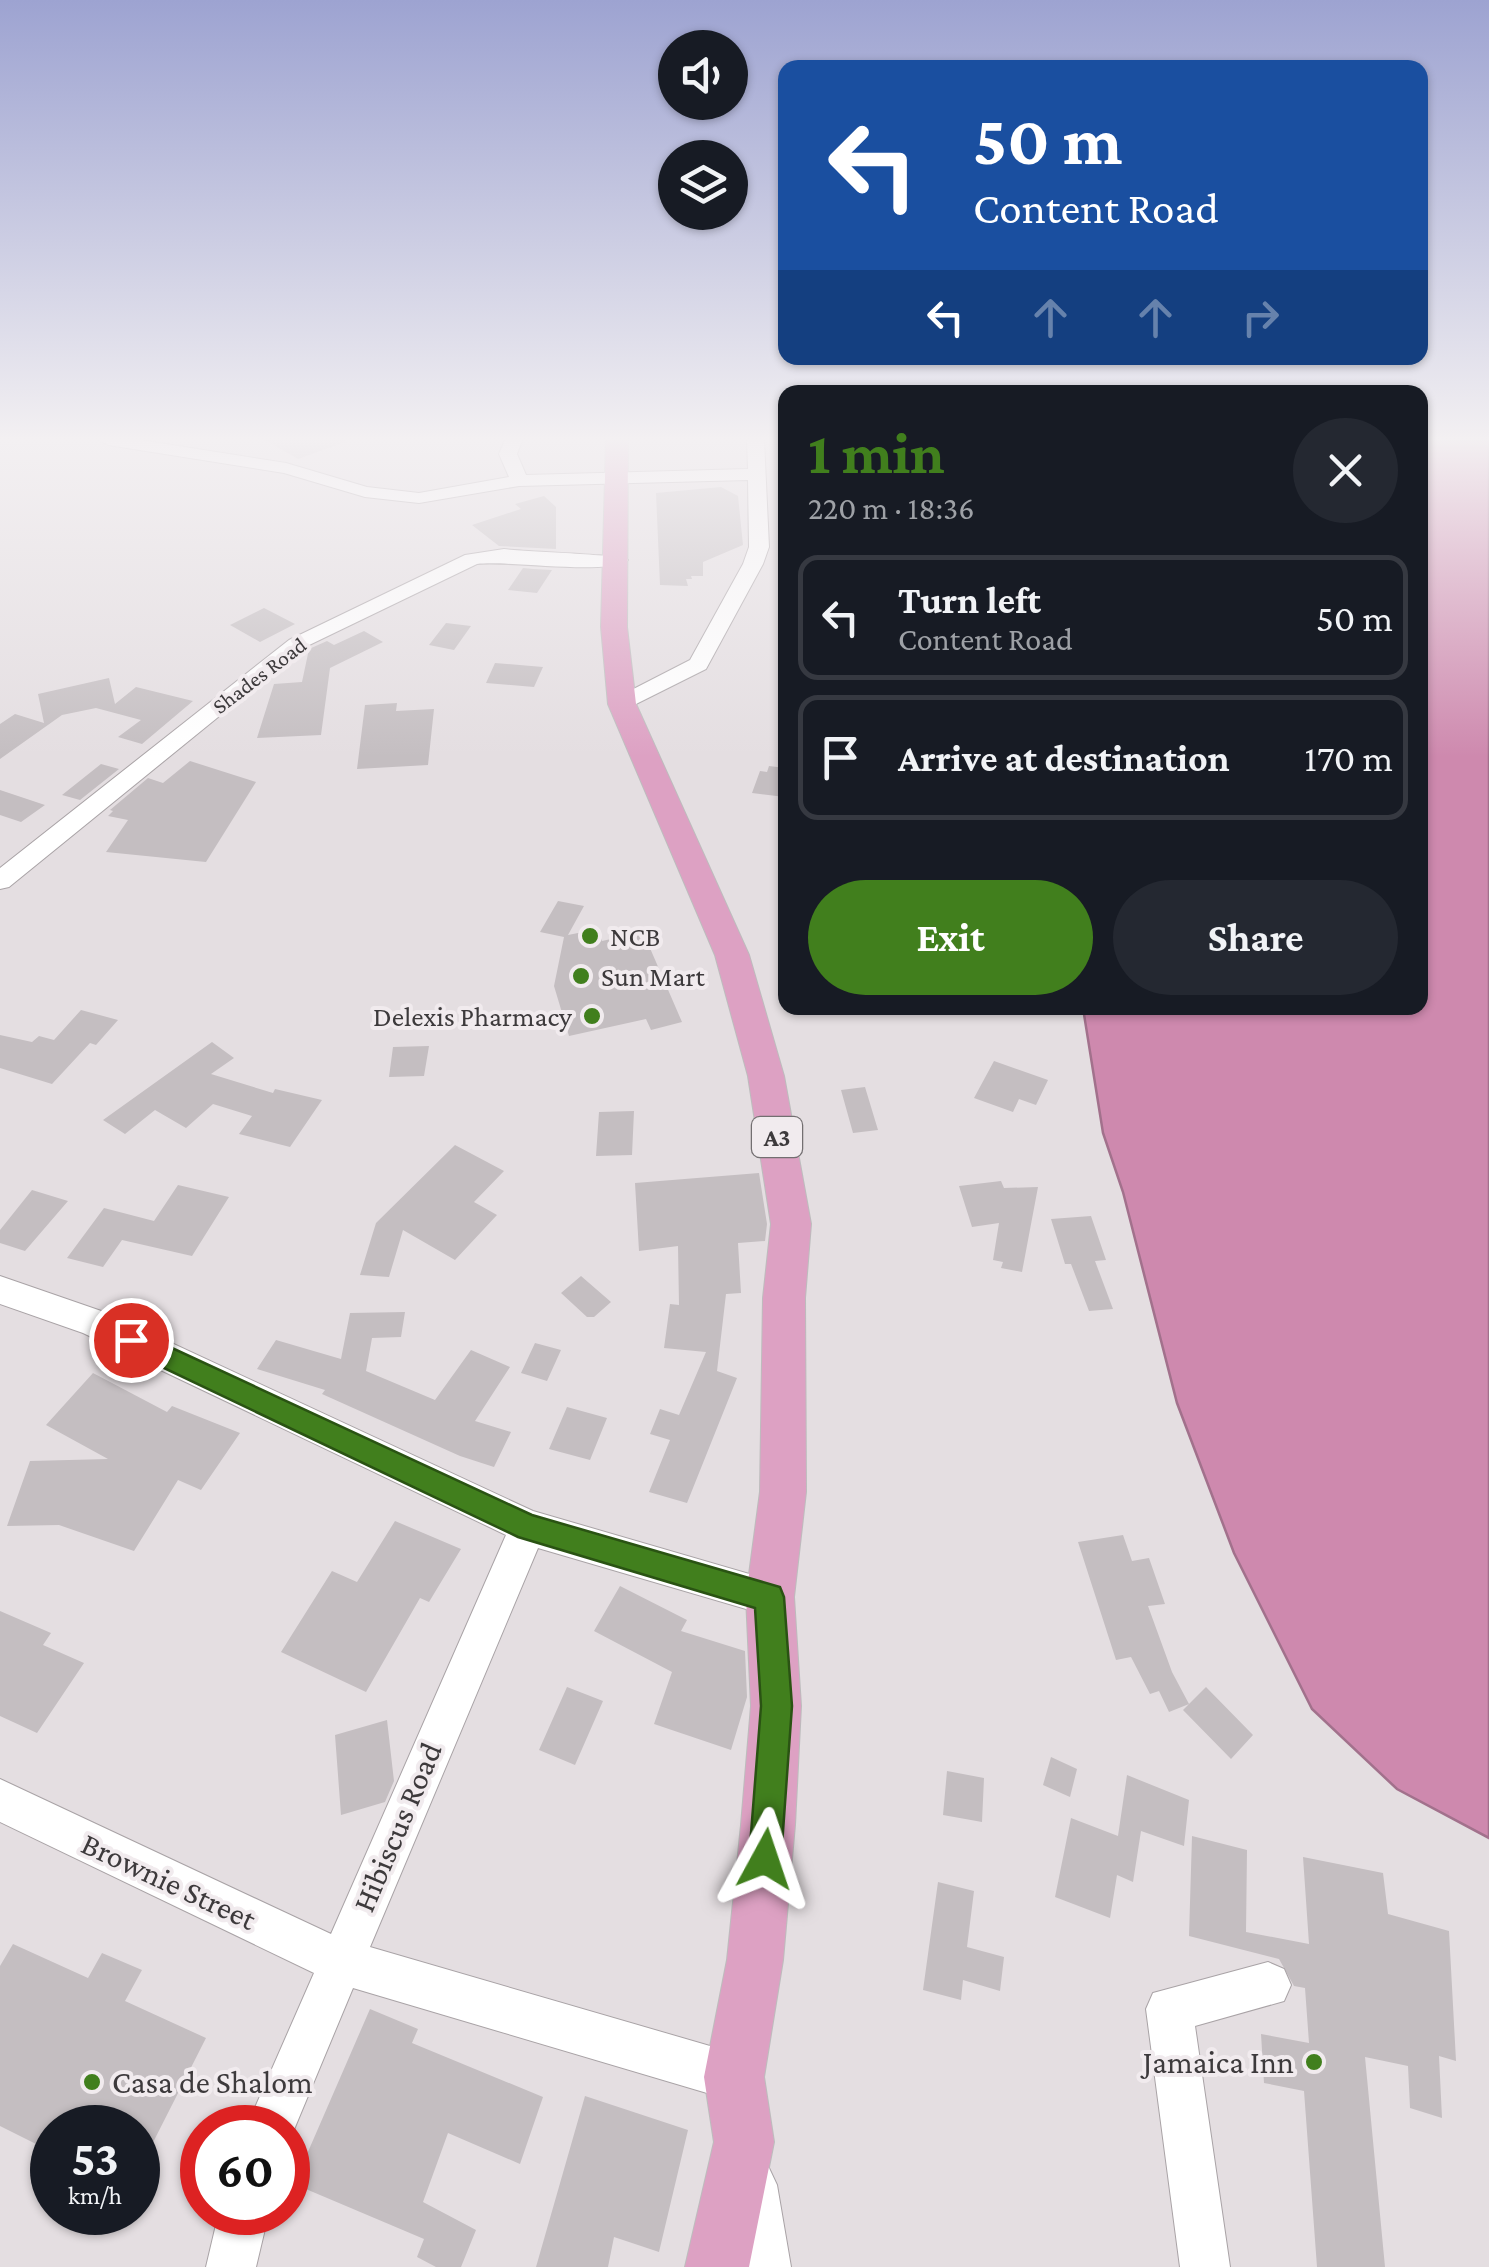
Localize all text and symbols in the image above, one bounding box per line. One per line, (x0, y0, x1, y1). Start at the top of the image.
map controls (658, 30, 748, 230)
button: sound (658, 30, 748, 120)
icon: left (808, 100, 938, 230)
text: 50 m (973, 101, 1123, 179)
button: layers (658, 140, 748, 230)
text: Content Road (973, 183, 1219, 233)
icon: left (918, 290, 973, 345)
icon: ahead (1023, 290, 1078, 345)
icon: ahead (1128, 290, 1183, 345)
icon: right (1233, 290, 1288, 345)
button: close (1293, 418, 1398, 523)
text: 1 min (808, 419, 945, 486)
text: 220 m · 18:36 (808, 490, 974, 526)
text: Turn left (898, 579, 1041, 621)
icon: left (813, 590, 868, 645)
text: 50 m (1316, 597, 1393, 639)
text: Content Road (898, 621, 1073, 657)
street label: Shades Road (207, 632, 311, 719)
icon: arrive (813, 730, 868, 785)
text: Arrive at destination (898, 737, 1230, 779)
text: 170 m (1304, 737, 1393, 779)
button: Exit (808, 880, 1093, 995)
button: Share (1113, 880, 1398, 995)
place label: NCB (610, 921, 660, 952)
marker: NCB (579, 925, 601, 947)
place label: Sun Mart (601, 961, 705, 992)
marker: Sun Mart (570, 965, 592, 987)
place label: Delexis Pharmacy (373, 1001, 573, 1032)
marker: Delexis Pharmacy (581, 1005, 603, 1027)
road number: A3 (752, 1117, 802, 1157)
pin (89, 1298, 174, 1383)
icon: arrive (104, 1313, 159, 1368)
street label: Hibiscus Road (345, 1737, 449, 1917)
position arrow (713, 1807, 817, 1911)
street label: Brownie Street (76, 1825, 262, 1937)
place label: Jamaica Inn (1140, 2044, 1294, 2080)
marker: Jamaica Inn (1303, 2051, 1325, 2073)
place label: Casa de Shalom (112, 2064, 313, 2100)
marker: Casa de Shalom (81, 2071, 103, 2093)
speed limit sign: 60 (180, 2105, 310, 2235)
text: 53 (71, 2130, 119, 2186)
text: km/h (68, 2182, 122, 2209)

